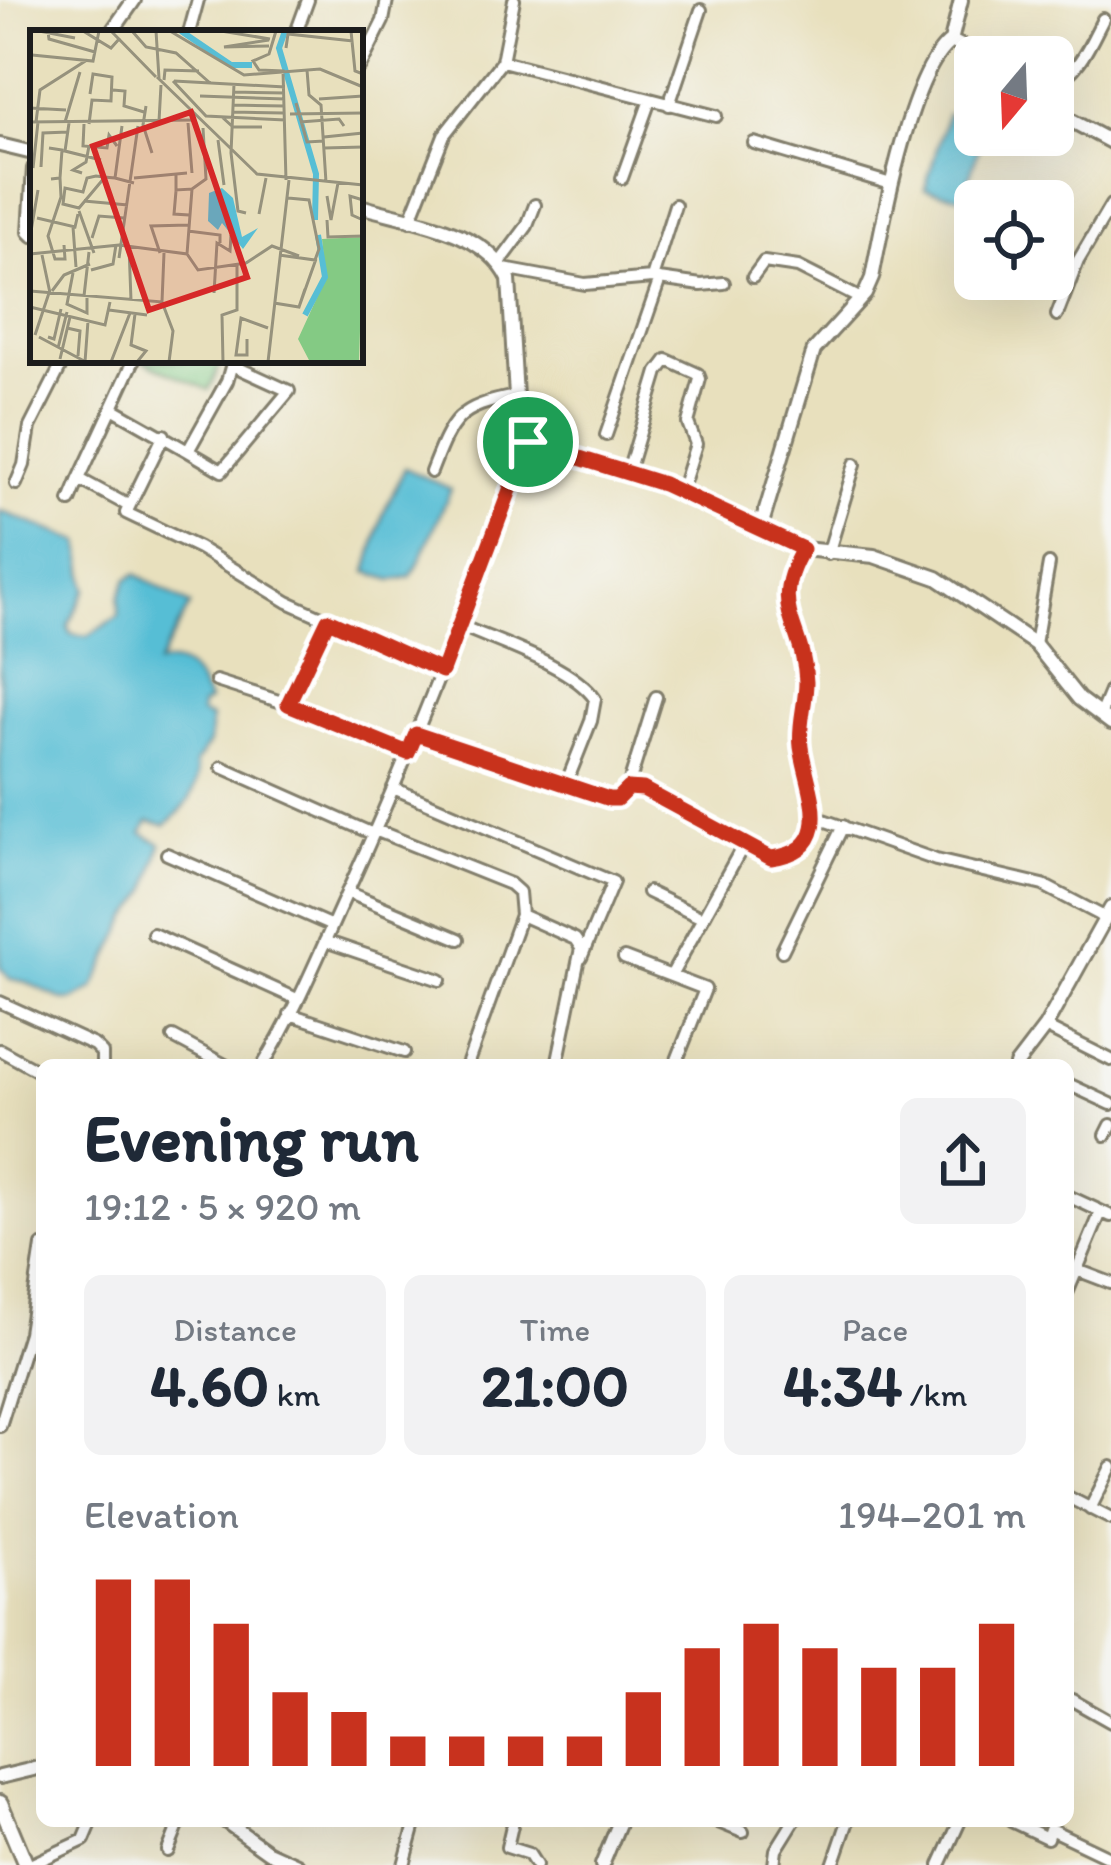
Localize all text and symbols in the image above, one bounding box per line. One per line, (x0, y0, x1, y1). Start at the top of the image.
inset map (30, 30, 363, 363)
north arrow (954, 36, 1074, 156)
map controls (954, 36, 1074, 300)
button: locate (954, 180, 1074, 300)
pin (477, 391, 579, 493)
icon: arrive (495, 409, 561, 475)
text: Evening run (84, 1098, 419, 1178)
button: share (900, 1098, 1026, 1224)
text: 19:12 · 5 × 920 m (84, 1183, 361, 1230)
text: Distance (173, 1310, 297, 1349)
text: Time (520, 1310, 590, 1349)
text: Pace (842, 1310, 908, 1349)
text: 4.60 (150, 1349, 269, 1421)
text: 21:00 (481, 1349, 629, 1421)
text: 4:34 (783, 1349, 902, 1421)
text: km (269, 1375, 320, 1414)
text: /km (902, 1375, 967, 1414)
text: Elevation (84, 1491, 239, 1538)
text: 194–201 m (838, 1491, 1026, 1538)

